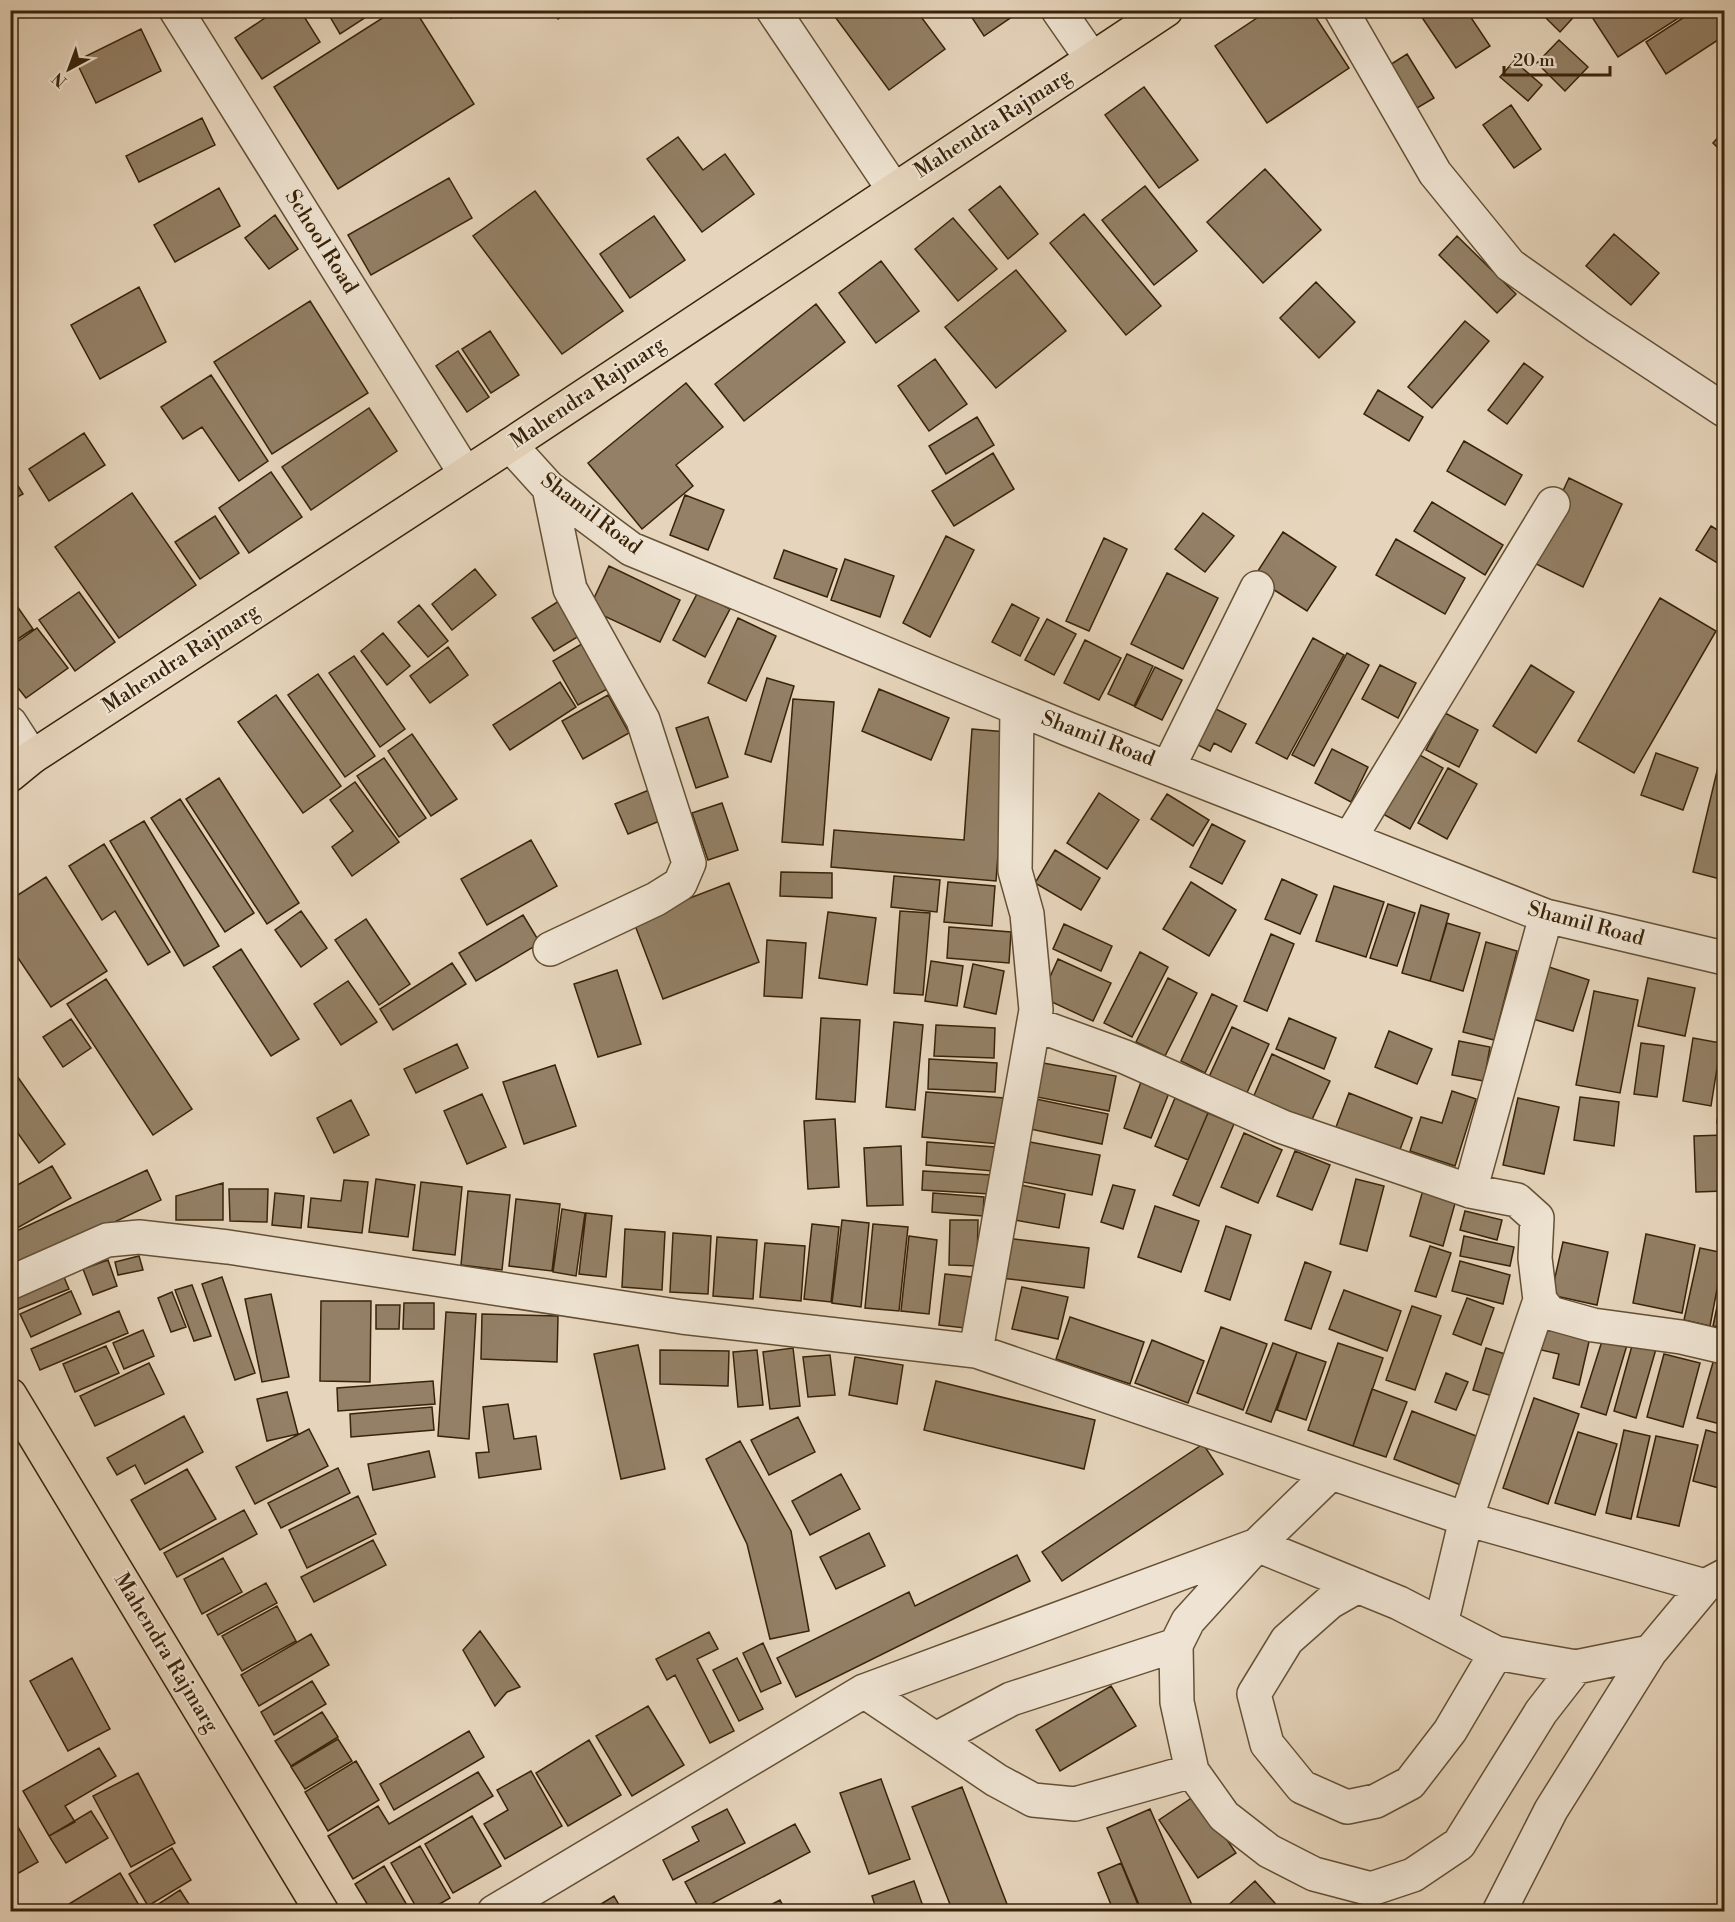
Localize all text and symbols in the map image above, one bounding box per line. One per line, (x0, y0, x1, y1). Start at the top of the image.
north arrow (39, 39, 99, 99)
scale bar (1504, 39, 1610, 77)
text: 20 m (1513, 49, 1555, 72)
street label: Mahendra Rajmarg (910, 63, 1076, 184)
text: N (48, 68, 71, 91)
street label: School Road (279, 185, 363, 299)
street label: Mahendra Rajmarg (505, 331, 671, 455)
street label: Shamil Road (535, 468, 647, 560)
street label: Mahendra Rajmarg (98, 598, 264, 719)
street label: Shamil Road (1037, 705, 1159, 773)
street label: Shamil Road (1525, 896, 1647, 952)
street label: Mahendra Rajmarg (108, 1568, 224, 1738)

